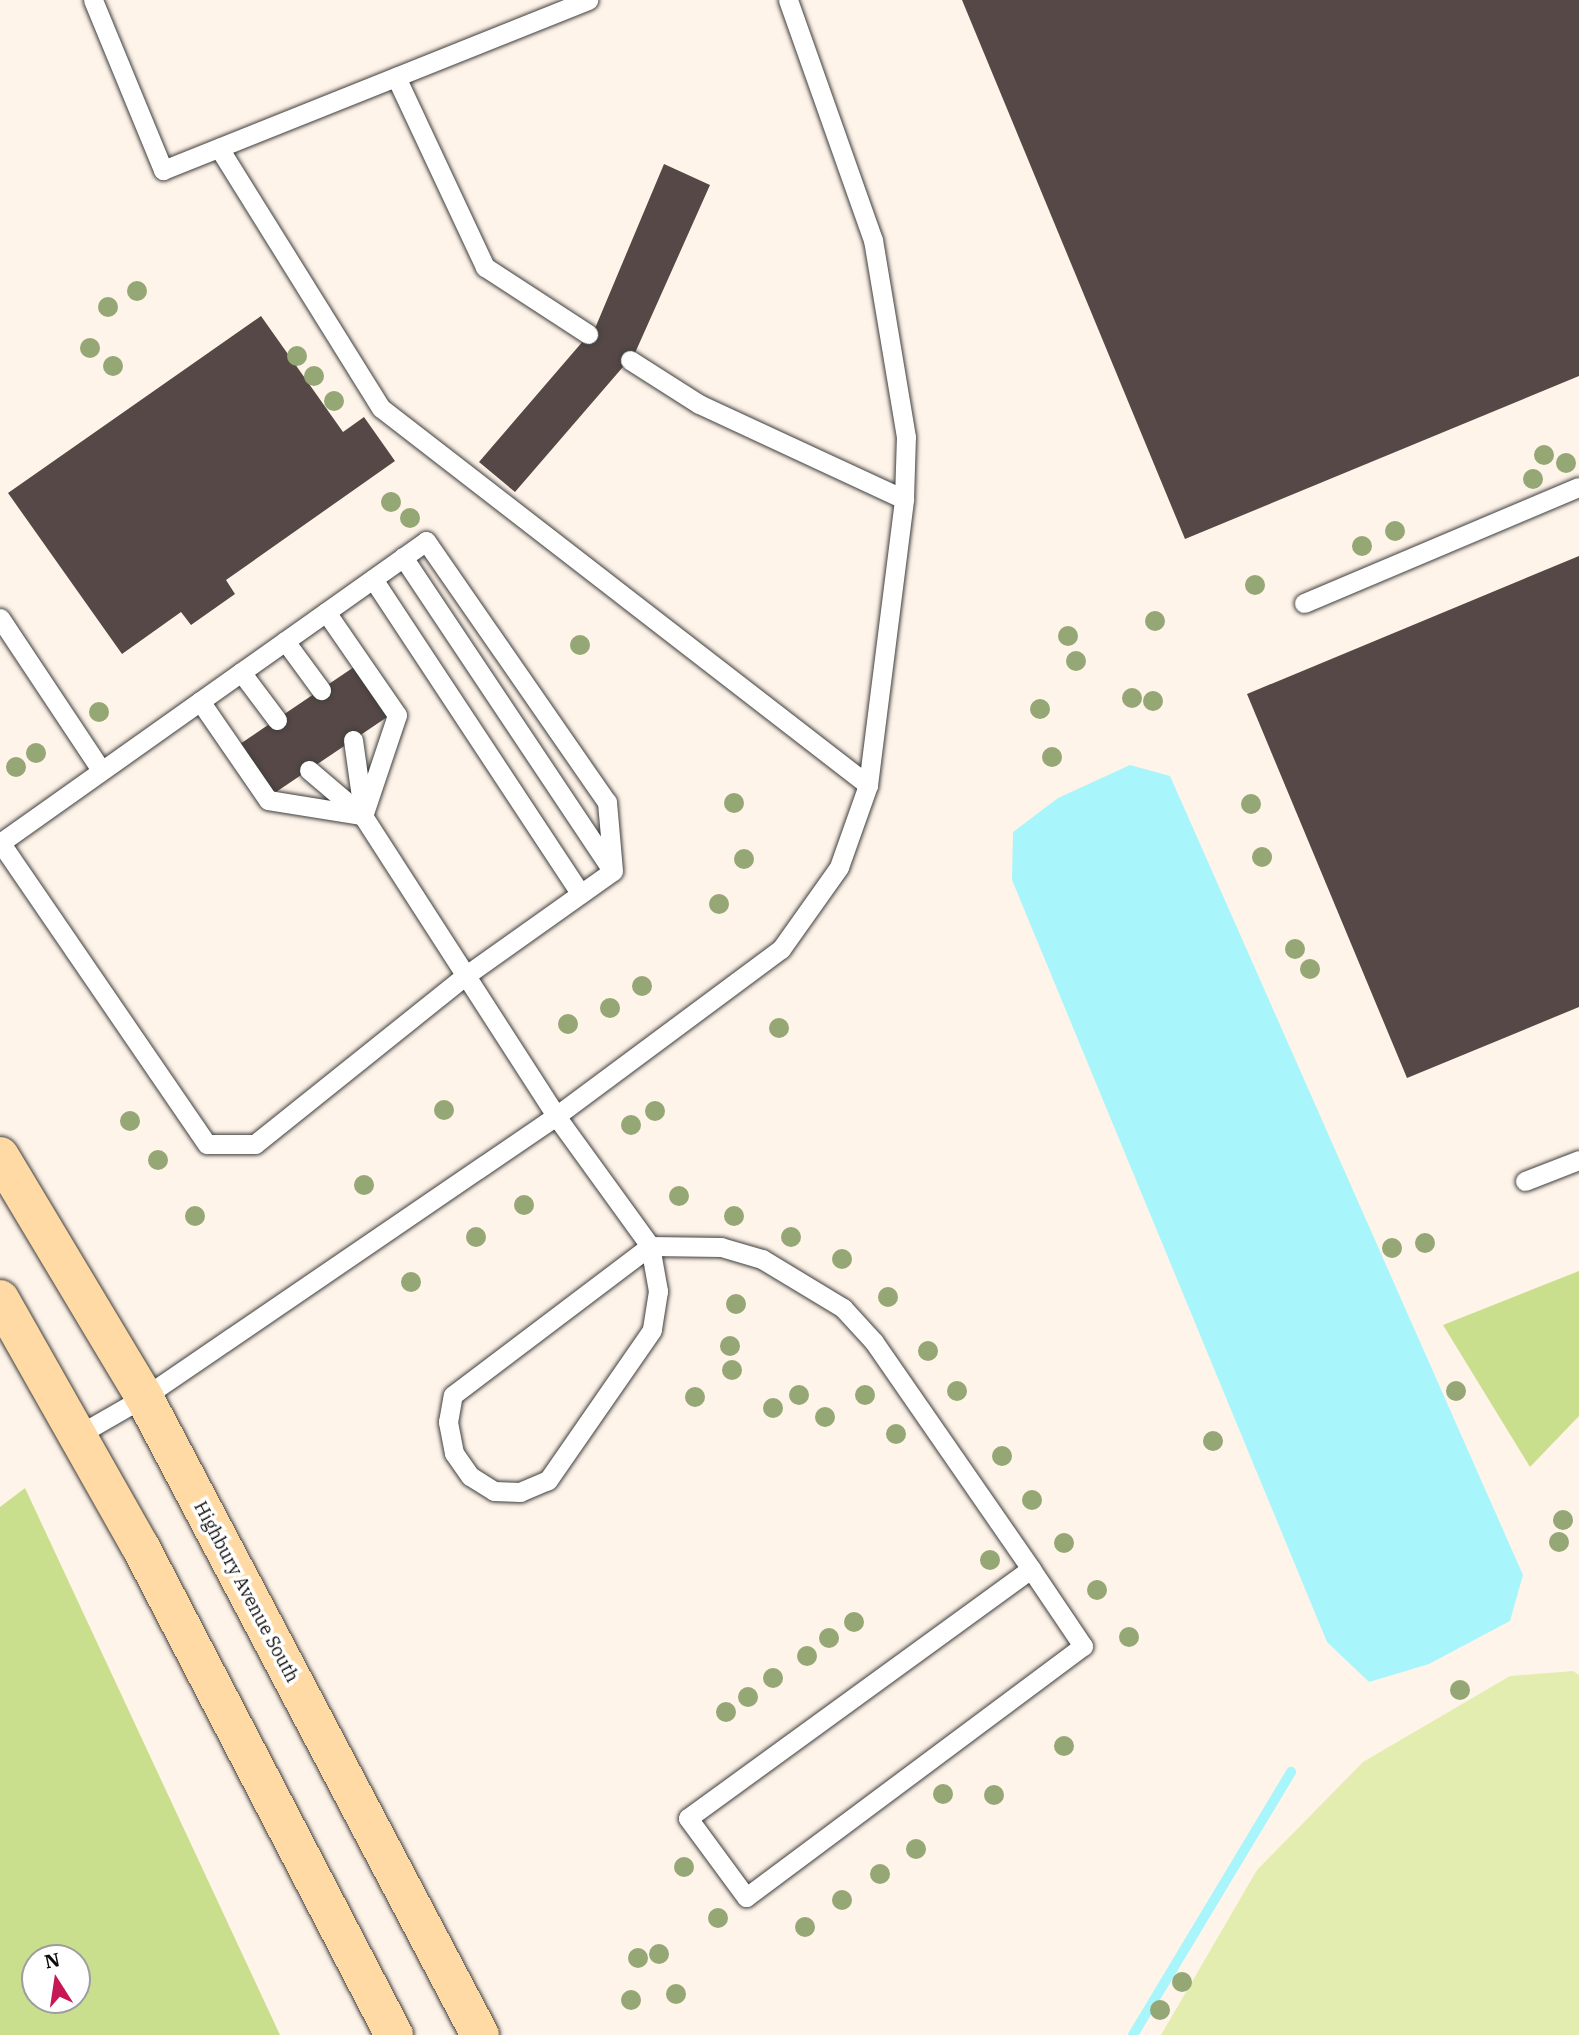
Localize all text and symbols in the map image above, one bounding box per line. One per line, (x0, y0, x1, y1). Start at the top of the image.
street label: Highbury Avenue South (189, 1498, 303, 1686)
north arrow (21, 1944, 91, 2014)
text: N (42, 1947, 62, 1974)

